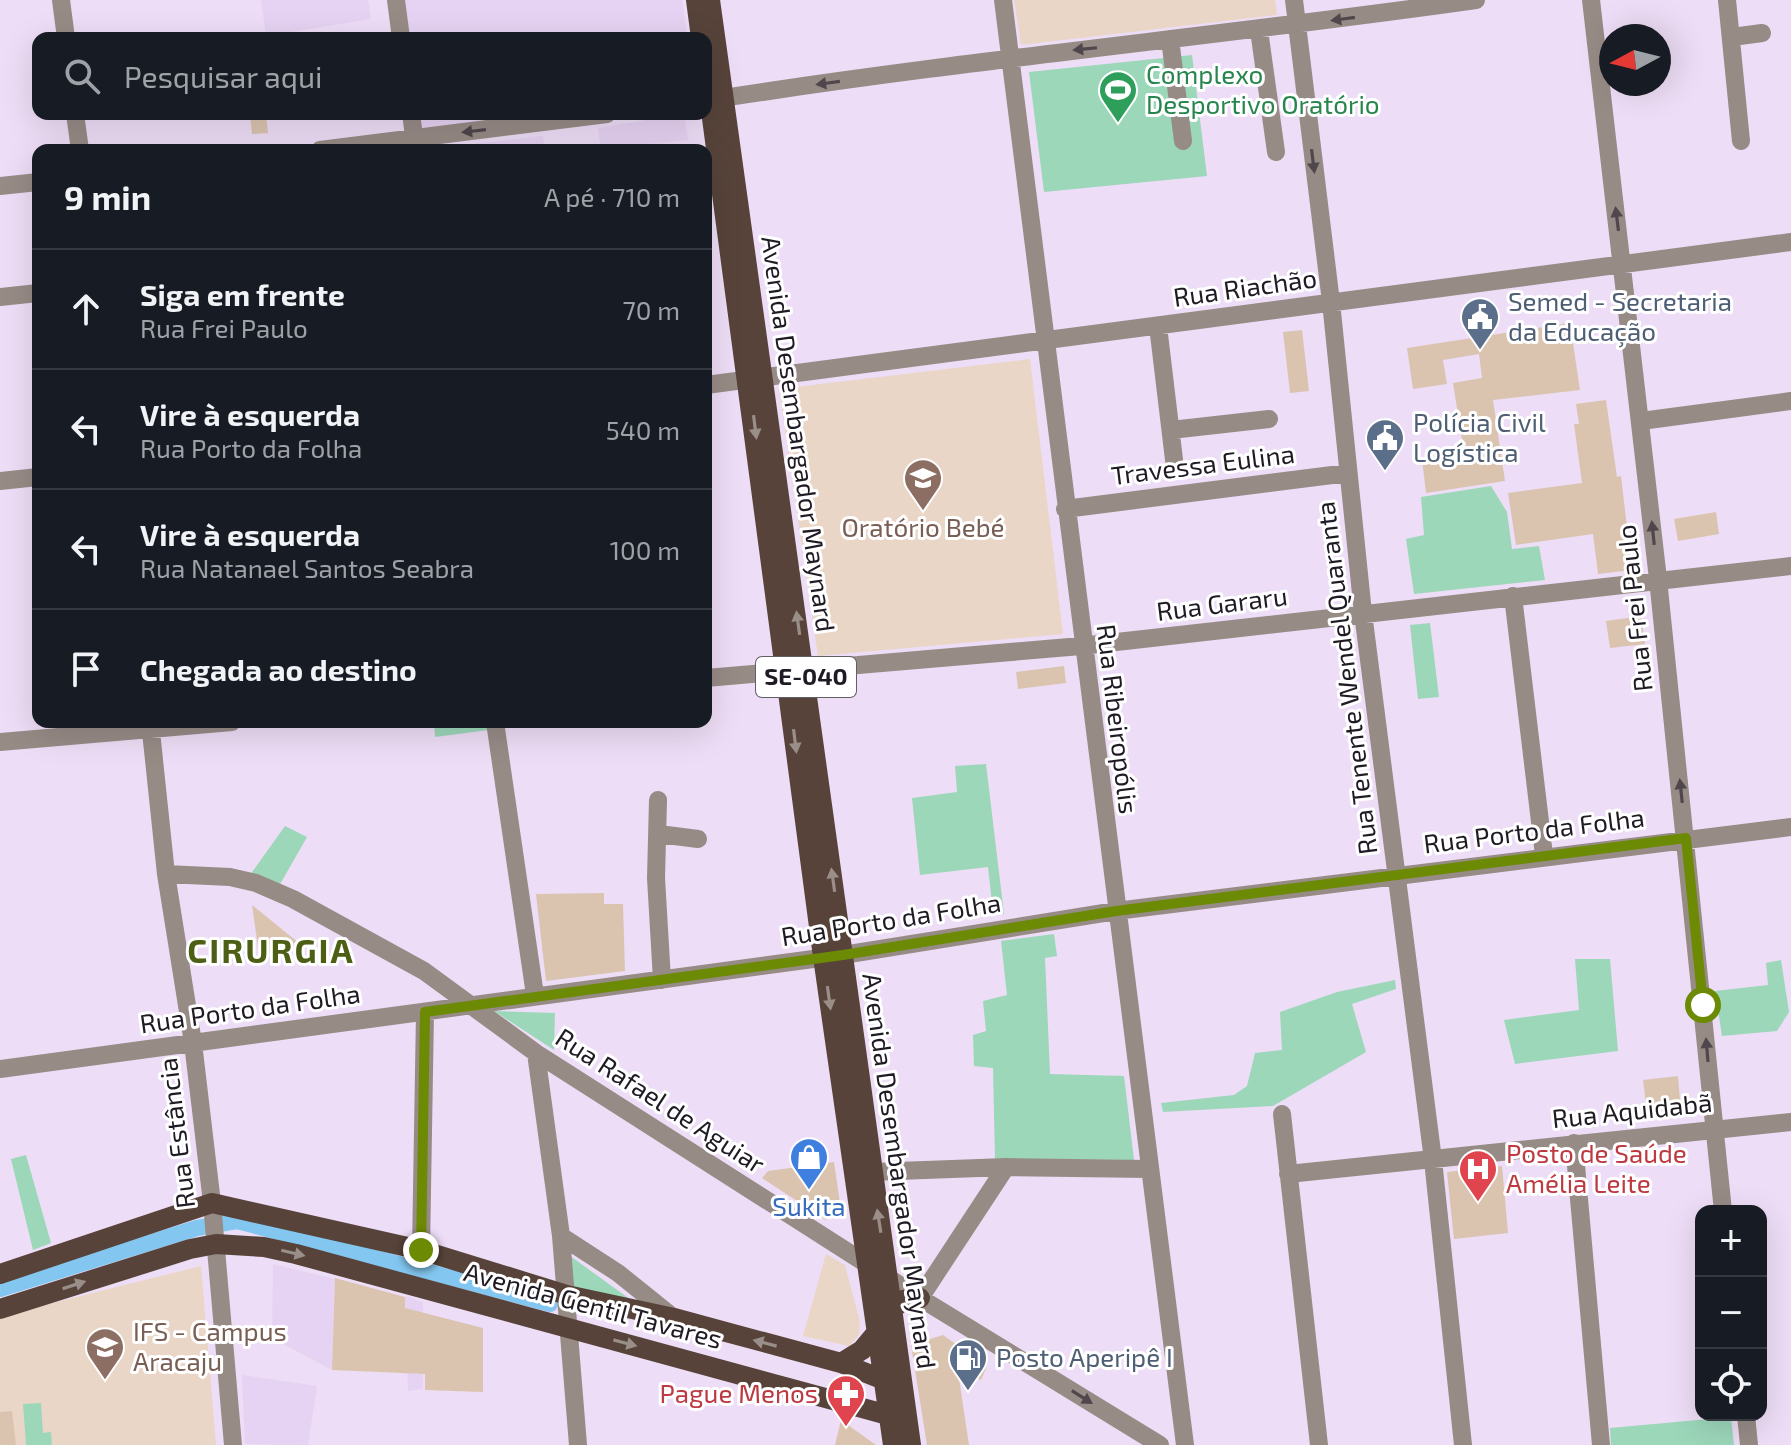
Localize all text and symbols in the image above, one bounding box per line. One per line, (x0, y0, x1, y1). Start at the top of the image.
one-way arrow (1331, 13, 1356, 26)
north arrow (1599, 24, 1671, 96)
search box (32, 32, 712, 120)
one-way arrow (1072, 43, 1097, 56)
icon: search (60, 54, 104, 98)
text: Pesquisar aqui (124, 58, 322, 94)
place label: Complexo Desportivo Oratório (1146, 58, 1380, 119)
sports icon: Complexo Desportivo Oratório (1097, 69, 1139, 124)
one-way arrow (815, 77, 840, 90)
one-way arrow (461, 125, 486, 138)
one-way arrow (1307, 149, 1320, 174)
text: 9 min (64, 176, 151, 217)
text: A pé · 710 m (544, 181, 680, 212)
one-way arrow (1611, 206, 1624, 231)
street label: Avenida Desembargador Maynard (756, 234, 843, 634)
street label: Rua Riachão (1171, 261, 1319, 312)
text: Siga em frente (140, 276, 345, 312)
place label: Semed - Secretaria da Educação (1508, 285, 1732, 348)
icon: ahead (64, 287, 108, 331)
text: 70 m (622, 294, 680, 325)
public building icon: Semed - Secretaria da Educação (1459, 296, 1501, 351)
text: Rua Frei Paulo (140, 312, 308, 343)
text: Vire à esquerda (140, 396, 360, 432)
place label: Polícia Civil Logística (1413, 406, 1546, 467)
icon: left (64, 407, 108, 451)
text: 540 m (606, 414, 680, 445)
one-way arrow (748, 415, 761, 440)
public building icon: Polícia Civil Logística (1364, 417, 1406, 472)
text: Rua Porto da Folha (140, 432, 362, 463)
street label: Travessa Eulina (1109, 437, 1296, 490)
school or university icon: Oratório Bebé (902, 457, 944, 512)
street label: Rua Tenente Wendel Quaranta (1308, 500, 1383, 856)
place label: Oratório Bebé (841, 511, 1005, 542)
text: Vire à esquerda (140, 516, 360, 552)
one-way arrow (1646, 520, 1659, 545)
street label: Rua Frei Paulo (1609, 523, 1658, 693)
icon: left (64, 527, 108, 571)
text: 100 m (610, 534, 680, 565)
text: Rua Natanael Santos Seabra (140, 552, 474, 583)
street label: Rua Gararu (1155, 579, 1289, 626)
one-way arrow (791, 610, 804, 635)
street label: Rua Ribeiropólis (1091, 622, 1145, 815)
icon: arrive (64, 647, 108, 691)
text: Chegada ao destino (140, 651, 417, 687)
road number: SE-040 (756, 657, 856, 697)
one-way arrow (789, 729, 802, 754)
one-way arrow (1674, 778, 1687, 803)
street label: Rua Porto da Folha (1422, 801, 1646, 858)
one-way arrow (826, 868, 839, 893)
street label: Rua Porto da Folha (779, 886, 1003, 951)
district label: CIRURGIA (187, 929, 355, 970)
street label: Avenida Desembargador Maynard (857, 971, 944, 1371)
street label: Rua Porto da Folha (138, 977, 362, 1038)
one-way arrow (823, 986, 836, 1011)
route start (1685, 987, 1721, 1023)
street label: Rua Rafael de Aguiar (550, 1021, 771, 1179)
one-way arrow (1700, 1037, 1713, 1062)
street label: Rua Estância (151, 1056, 200, 1210)
street label: Rua Aquidabã (1550, 1086, 1713, 1133)
shop icon: Sukita (788, 1136, 830, 1191)
place label: Posto de Saúde Amélia Leite (1506, 1137, 1687, 1198)
hospital icon: Posto de Saúde Amélia Leite (1457, 1148, 1499, 1203)
place label: Sukita (772, 1190, 846, 1221)
map controls (1695, 1205, 1767, 1421)
button: + (1695, 1205, 1767, 1277)
one-way arrow (872, 1209, 885, 1234)
route end (403, 1232, 439, 1268)
one-way arrow (281, 1247, 306, 1260)
street label: Avenida Gentil Tavares (461, 1255, 726, 1354)
button: − (1695, 1277, 1767, 1349)
one-way arrow (63, 1279, 87, 1291)
place label: IFS - Campus Aracaju (133, 1315, 287, 1376)
school or university icon: IFS - Campus Aracaju (84, 1326, 126, 1381)
one-way arrow (753, 1336, 777, 1349)
one-way arrow (613, 1337, 638, 1349)
fuel station icon: Posto Aperipê I (947, 1337, 989, 1392)
place label: Posto Aperipê I (996, 1341, 1173, 1372)
button: locate (1695, 1349, 1767, 1421)
pharmacy icon: Pague Menos (825, 1373, 867, 1428)
place label: Pague Menos (660, 1377, 818, 1408)
one-way arrow (1071, 1389, 1093, 1403)

